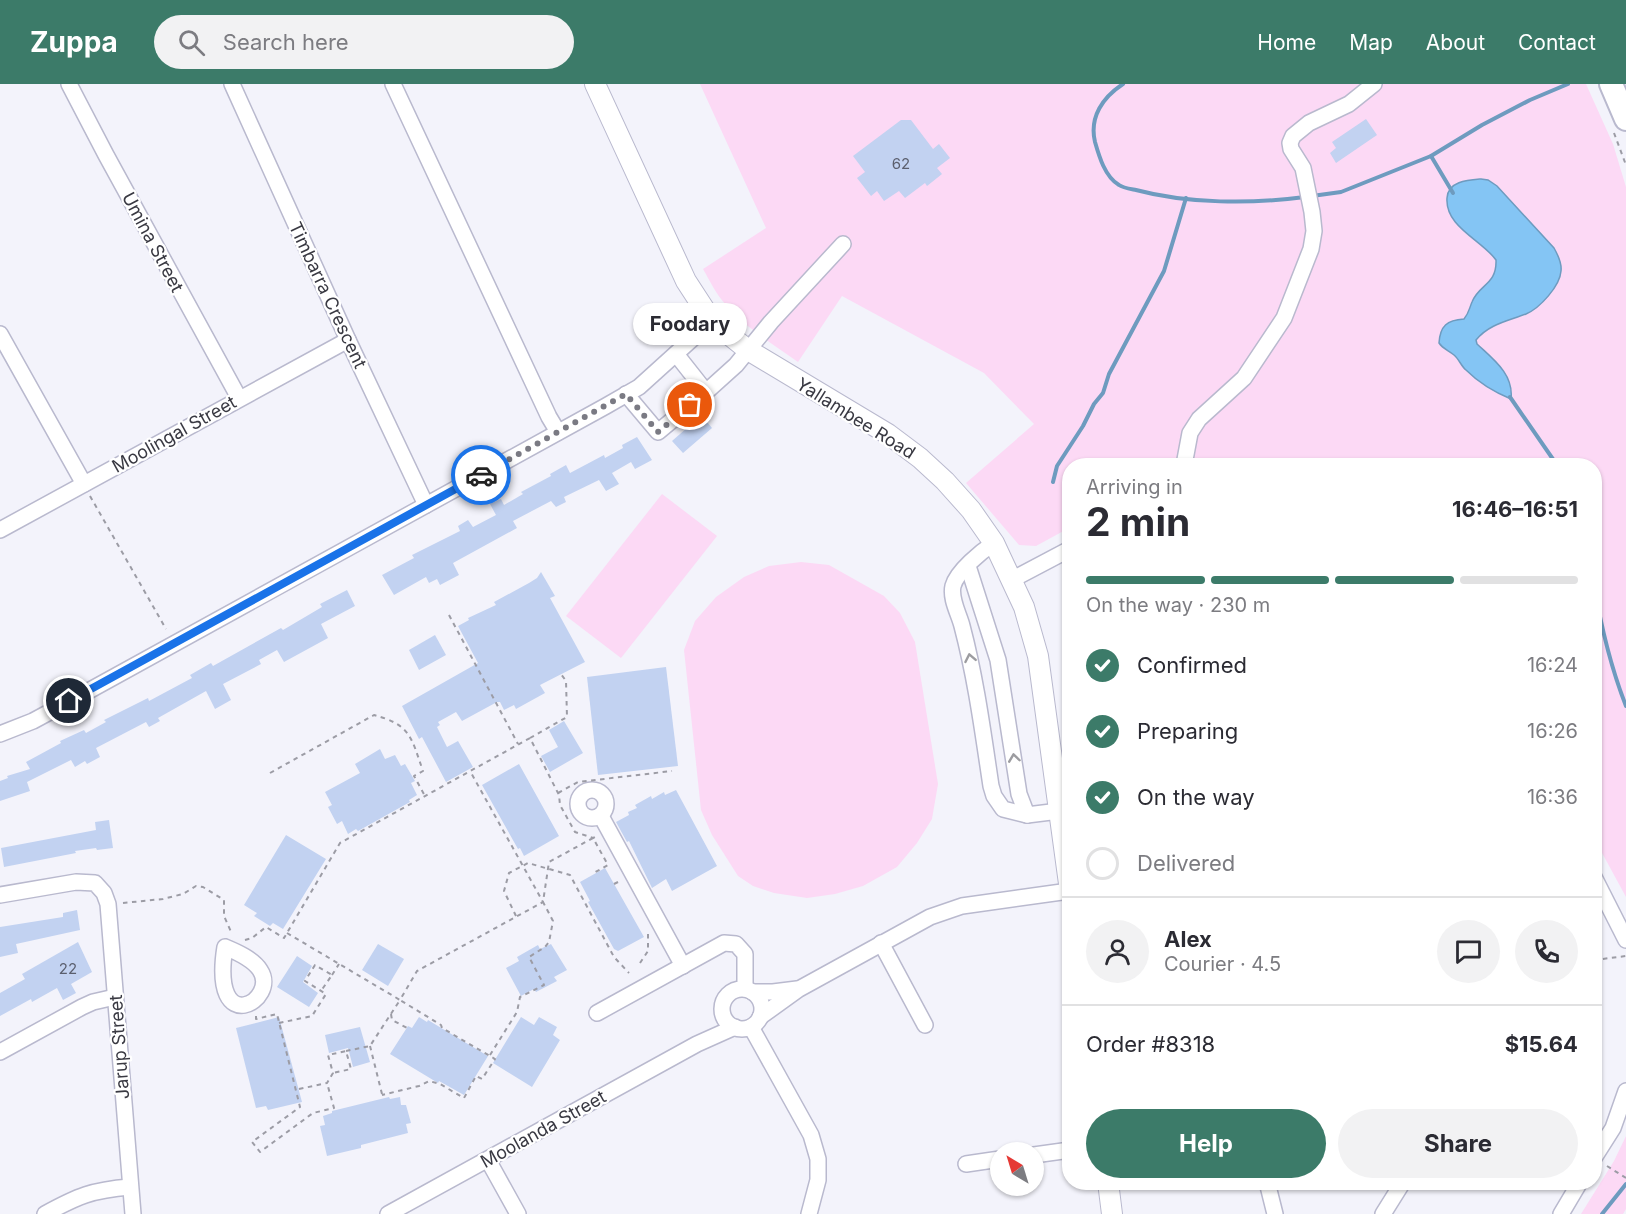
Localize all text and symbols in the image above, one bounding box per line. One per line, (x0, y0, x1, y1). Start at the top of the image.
search box (154, 15, 574, 69)
text: Zuppa (30, 25, 118, 59)
icon: search (175, 26, 208, 59)
text: Search here (223, 29, 349, 55)
text: Home (1257, 30, 1316, 55)
text: Map (1349, 30, 1393, 55)
text: About (1426, 30, 1485, 55)
text: Contact (1518, 30, 1596, 55)
house number: 62 (892, 154, 910, 173)
street label: Umina Street (118, 188, 188, 296)
street label: Timbarra Crescent (285, 219, 371, 372)
callout: Foodary (633, 303, 747, 345)
text: Foodary (650, 312, 730, 336)
street label: Yallambee Road (793, 373, 919, 463)
pin (664, 379, 715, 430)
icon: bag (673, 388, 706, 421)
street label: Moolingal Street (108, 391, 240, 477)
courier (451, 445, 511, 505)
icon: car (465, 459, 498, 492)
text: Arriving in (1086, 475, 1183, 499)
text: 16:46–16:51 (1452, 496, 1578, 522)
text: 2 min (1086, 498, 1190, 545)
text: On the way · 230 m (1086, 593, 1270, 617)
icon: check (1086, 649, 1119, 682)
text: Confirmed (1137, 652, 1247, 678)
one-way arrow (964, 653, 977, 663)
text: 16:24 (1527, 653, 1578, 677)
pin (43, 675, 94, 726)
icon: home (52, 684, 85, 717)
icon: check (1086, 715, 1119, 748)
text: Preparing (1137, 718, 1238, 744)
text: 16:26 (1527, 719, 1578, 743)
one-way arrow (1008, 754, 1021, 763)
icon: check (1086, 781, 1119, 814)
text: On the way (1137, 784, 1255, 810)
text: 16:36 (1527, 785, 1578, 809)
text: Delivered (1137, 850, 1235, 876)
button: person (1086, 920, 1149, 983)
button: chat (1437, 920, 1500, 983)
button: phone (1515, 920, 1578, 983)
text: Alex (1164, 926, 1212, 952)
text: Courier · 4.5 (1164, 952, 1281, 976)
house number: 22 (59, 959, 77, 978)
street label: Jarup Street (105, 994, 133, 1100)
text: Order #8318 (1086, 1031, 1215, 1057)
text: $15.64 (1505, 1031, 1578, 1057)
street label: Moolanda Street (477, 1086, 609, 1172)
button: Help (1086, 1109, 1326, 1178)
button: Share (1338, 1109, 1578, 1178)
north arrow (990, 1142, 1044, 1196)
map controls (990, 1142, 1044, 1196)

